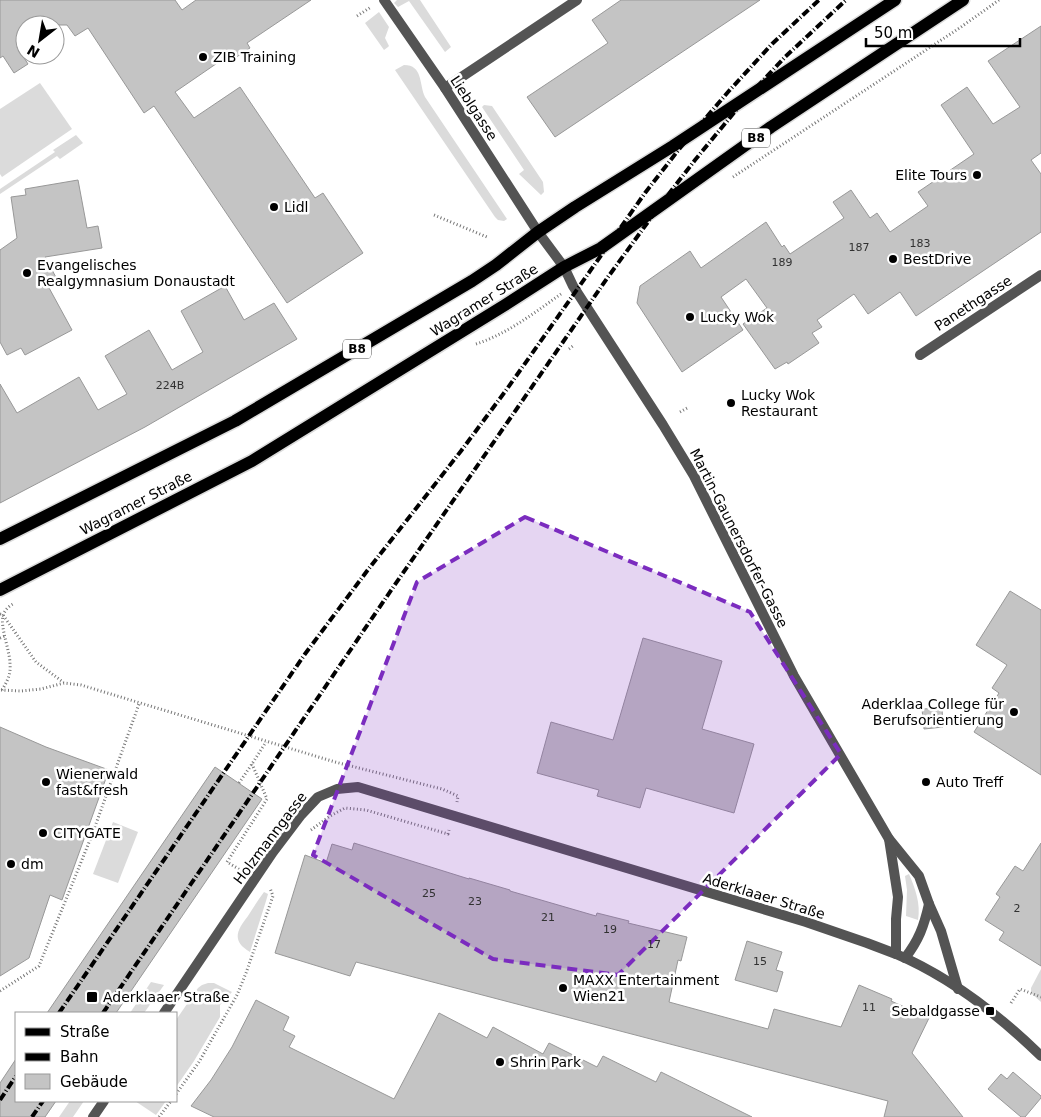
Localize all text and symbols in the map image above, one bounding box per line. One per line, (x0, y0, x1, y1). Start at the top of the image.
north arrow (15, 15, 65, 65)
scale bar (866, 15, 1020, 47)
text: 50 m (874, 24, 912, 42)
text: N (24, 41, 42, 61)
place label: ZIB Training (213, 49, 296, 65)
marker: ZIB Training (197, 51, 209, 63)
street label: Lieblgasse (447, 73, 501, 143)
road number: B8 (742, 128, 770, 148)
place label: Elite Tours (895, 167, 967, 183)
marker: Elite Tours (971, 169, 983, 181)
place label: Lidl (284, 199, 308, 215)
marker: Lidl (268, 201, 280, 213)
house number: 183 (910, 237, 931, 250)
house number: 187 (849, 241, 870, 254)
place label: BestDrive (903, 251, 971, 267)
marker: BestDrive (887, 253, 899, 265)
house number: 189 (772, 256, 793, 269)
place label: Evangelisches Realgymnasium Donaustadt (37, 257, 236, 289)
street label: Wagramer Straße (427, 261, 541, 339)
marker: Evangelisches Realgymnasium Donaustadt (21, 267, 33, 279)
street label: Panethgasse (931, 272, 1015, 334)
place label: Lucky Wok (700, 309, 775, 325)
marker: Lucky Wok (684, 311, 696, 323)
road number: B8 (343, 339, 371, 358)
house number: 224B (156, 379, 184, 392)
place label: Lucky Wok Restaurant (741, 387, 818, 419)
marker: Lucky Wok Restaurant (725, 397, 737, 409)
street label: Martin-Gaunersdorfer-Gasse (687, 446, 791, 630)
street label: Wagramer Straße (77, 468, 195, 538)
place label: Aderklaa College für Berufsorientierung (862, 696, 1004, 728)
marker: Aderklaa College für Berufsorientierung (1008, 706, 1020, 718)
place label: Wienerwald fast&fresh (56, 766, 138, 798)
place label: Auto Treff (936, 774, 1004, 790)
marker: Wienerwald fast&fresh (40, 776, 52, 788)
marker: Auto Treff (920, 776, 932, 788)
street label: Holzmanngasse (230, 789, 310, 887)
place label: CITYGATE (53, 825, 121, 841)
marker: CITYGATE (37, 827, 49, 839)
place label: dm (21, 856, 44, 872)
marker: dm (5, 858, 17, 870)
street label: Aderklaaer Straße (701, 870, 827, 922)
house number: 25 (422, 887, 436, 900)
house number: 23 (468, 895, 482, 908)
house number: 2 (1014, 902, 1021, 915)
house number: 21 (541, 911, 555, 924)
house number: 19 (603, 923, 617, 936)
house number: 17 (647, 938, 661, 951)
house number: 15 (753, 955, 767, 968)
place label: MAXX Entertainment Wien21 (573, 972, 720, 1004)
marker: MAXX Entertainment Wien21 (557, 982, 569, 994)
place label: Aderklaaer Straße (103, 989, 230, 1005)
marker: Aderklaaer Straße (85, 990, 99, 1004)
house number: 11 (862, 1001, 876, 1014)
place label: Sebaldgasse (892, 1003, 980, 1019)
marker: Sebaldgasse (984, 1005, 996, 1017)
legend (15, 1012, 178, 1102)
text: Straße (60, 1023, 109, 1041)
text: Bahn (60, 1048, 99, 1066)
place label: Shrin Park (510, 1054, 582, 1070)
marker: Shrin Park (494, 1056, 506, 1068)
text: Gebäude (60, 1073, 128, 1091)

